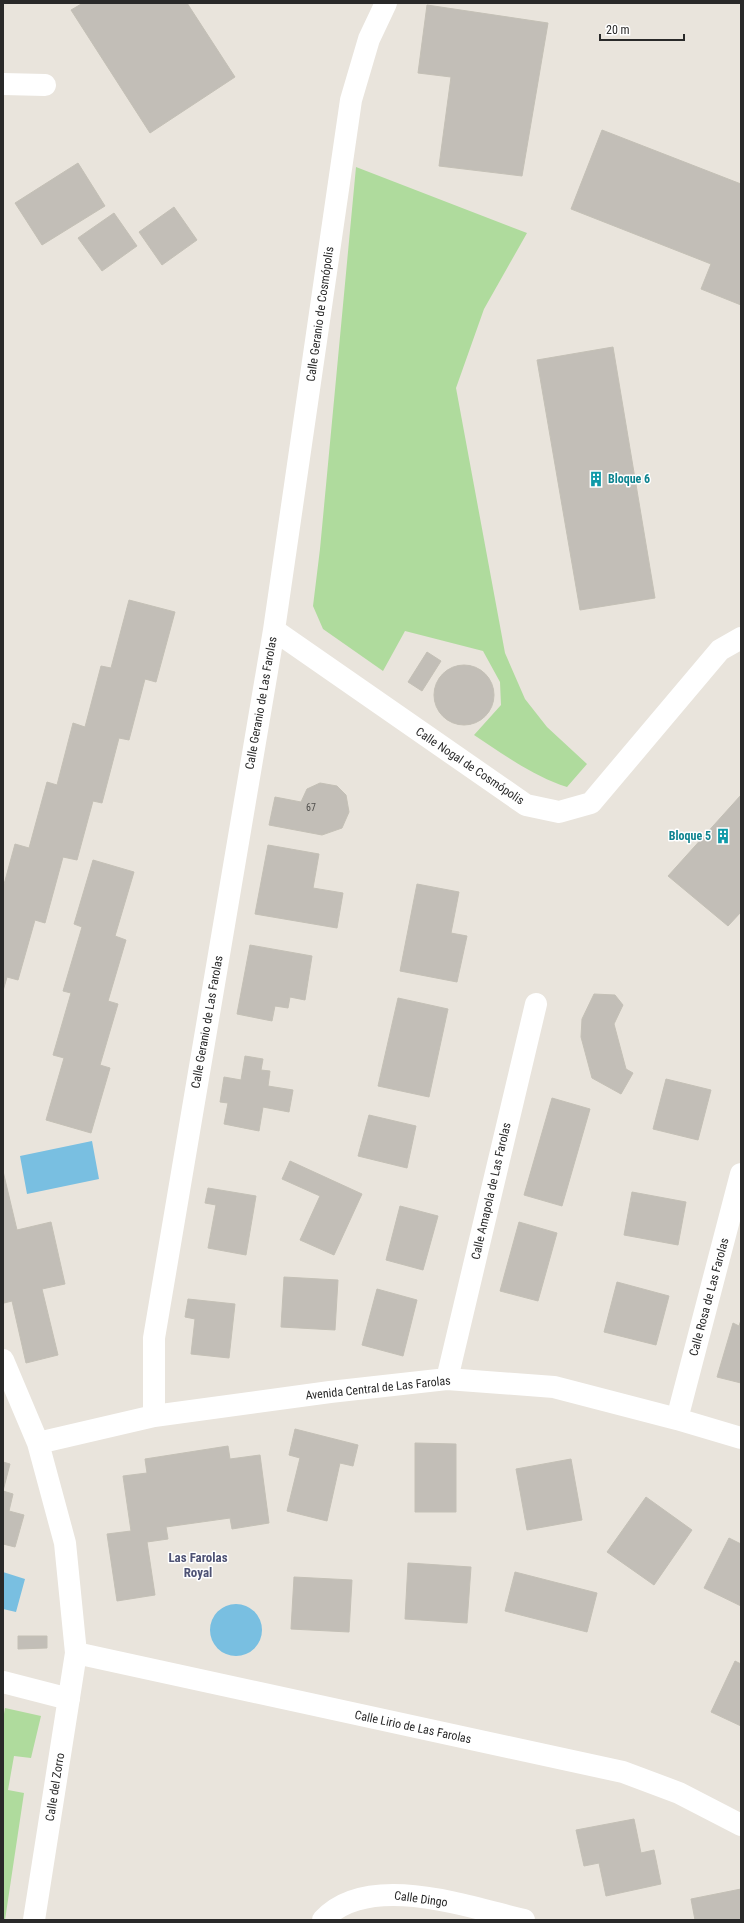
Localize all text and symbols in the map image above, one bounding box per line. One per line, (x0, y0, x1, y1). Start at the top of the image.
scale bar (600, 16, 684, 42)
text: 20 m (606, 23, 630, 37)
street label: Calle Geranio de Cosmópolis (304, 246, 336, 382)
building icon: Bloque 6 (587, 470, 605, 488)
place label: Bloque 6 (608, 472, 650, 486)
street label: Calle Geranio de Las Farolas (242, 636, 280, 770)
street label: Calle Nogal de Cosmópolis (413, 724, 527, 808)
house number: 67 (306, 802, 316, 813)
building icon: Bloque 5 (714, 827, 732, 845)
place label: Bloque 5 (669, 829, 711, 843)
street label: Calle Geranio de Las Farolas (188, 955, 226, 1089)
street label: Calle Amapola de Las Farolas (468, 1121, 514, 1261)
street label: Calle Rosa de Las Farolas (686, 1236, 732, 1358)
street label: Avenida Central de Las Farolas (305, 1373, 451, 1403)
district label: Las Farolas Royal (168, 1550, 228, 1580)
street label: Calle Lirio de Las Farolas (353, 1708, 473, 1746)
street label: Calle del Zorro (43, 1752, 67, 1822)
street label: Calle Dingo (393, 1888, 449, 1910)

